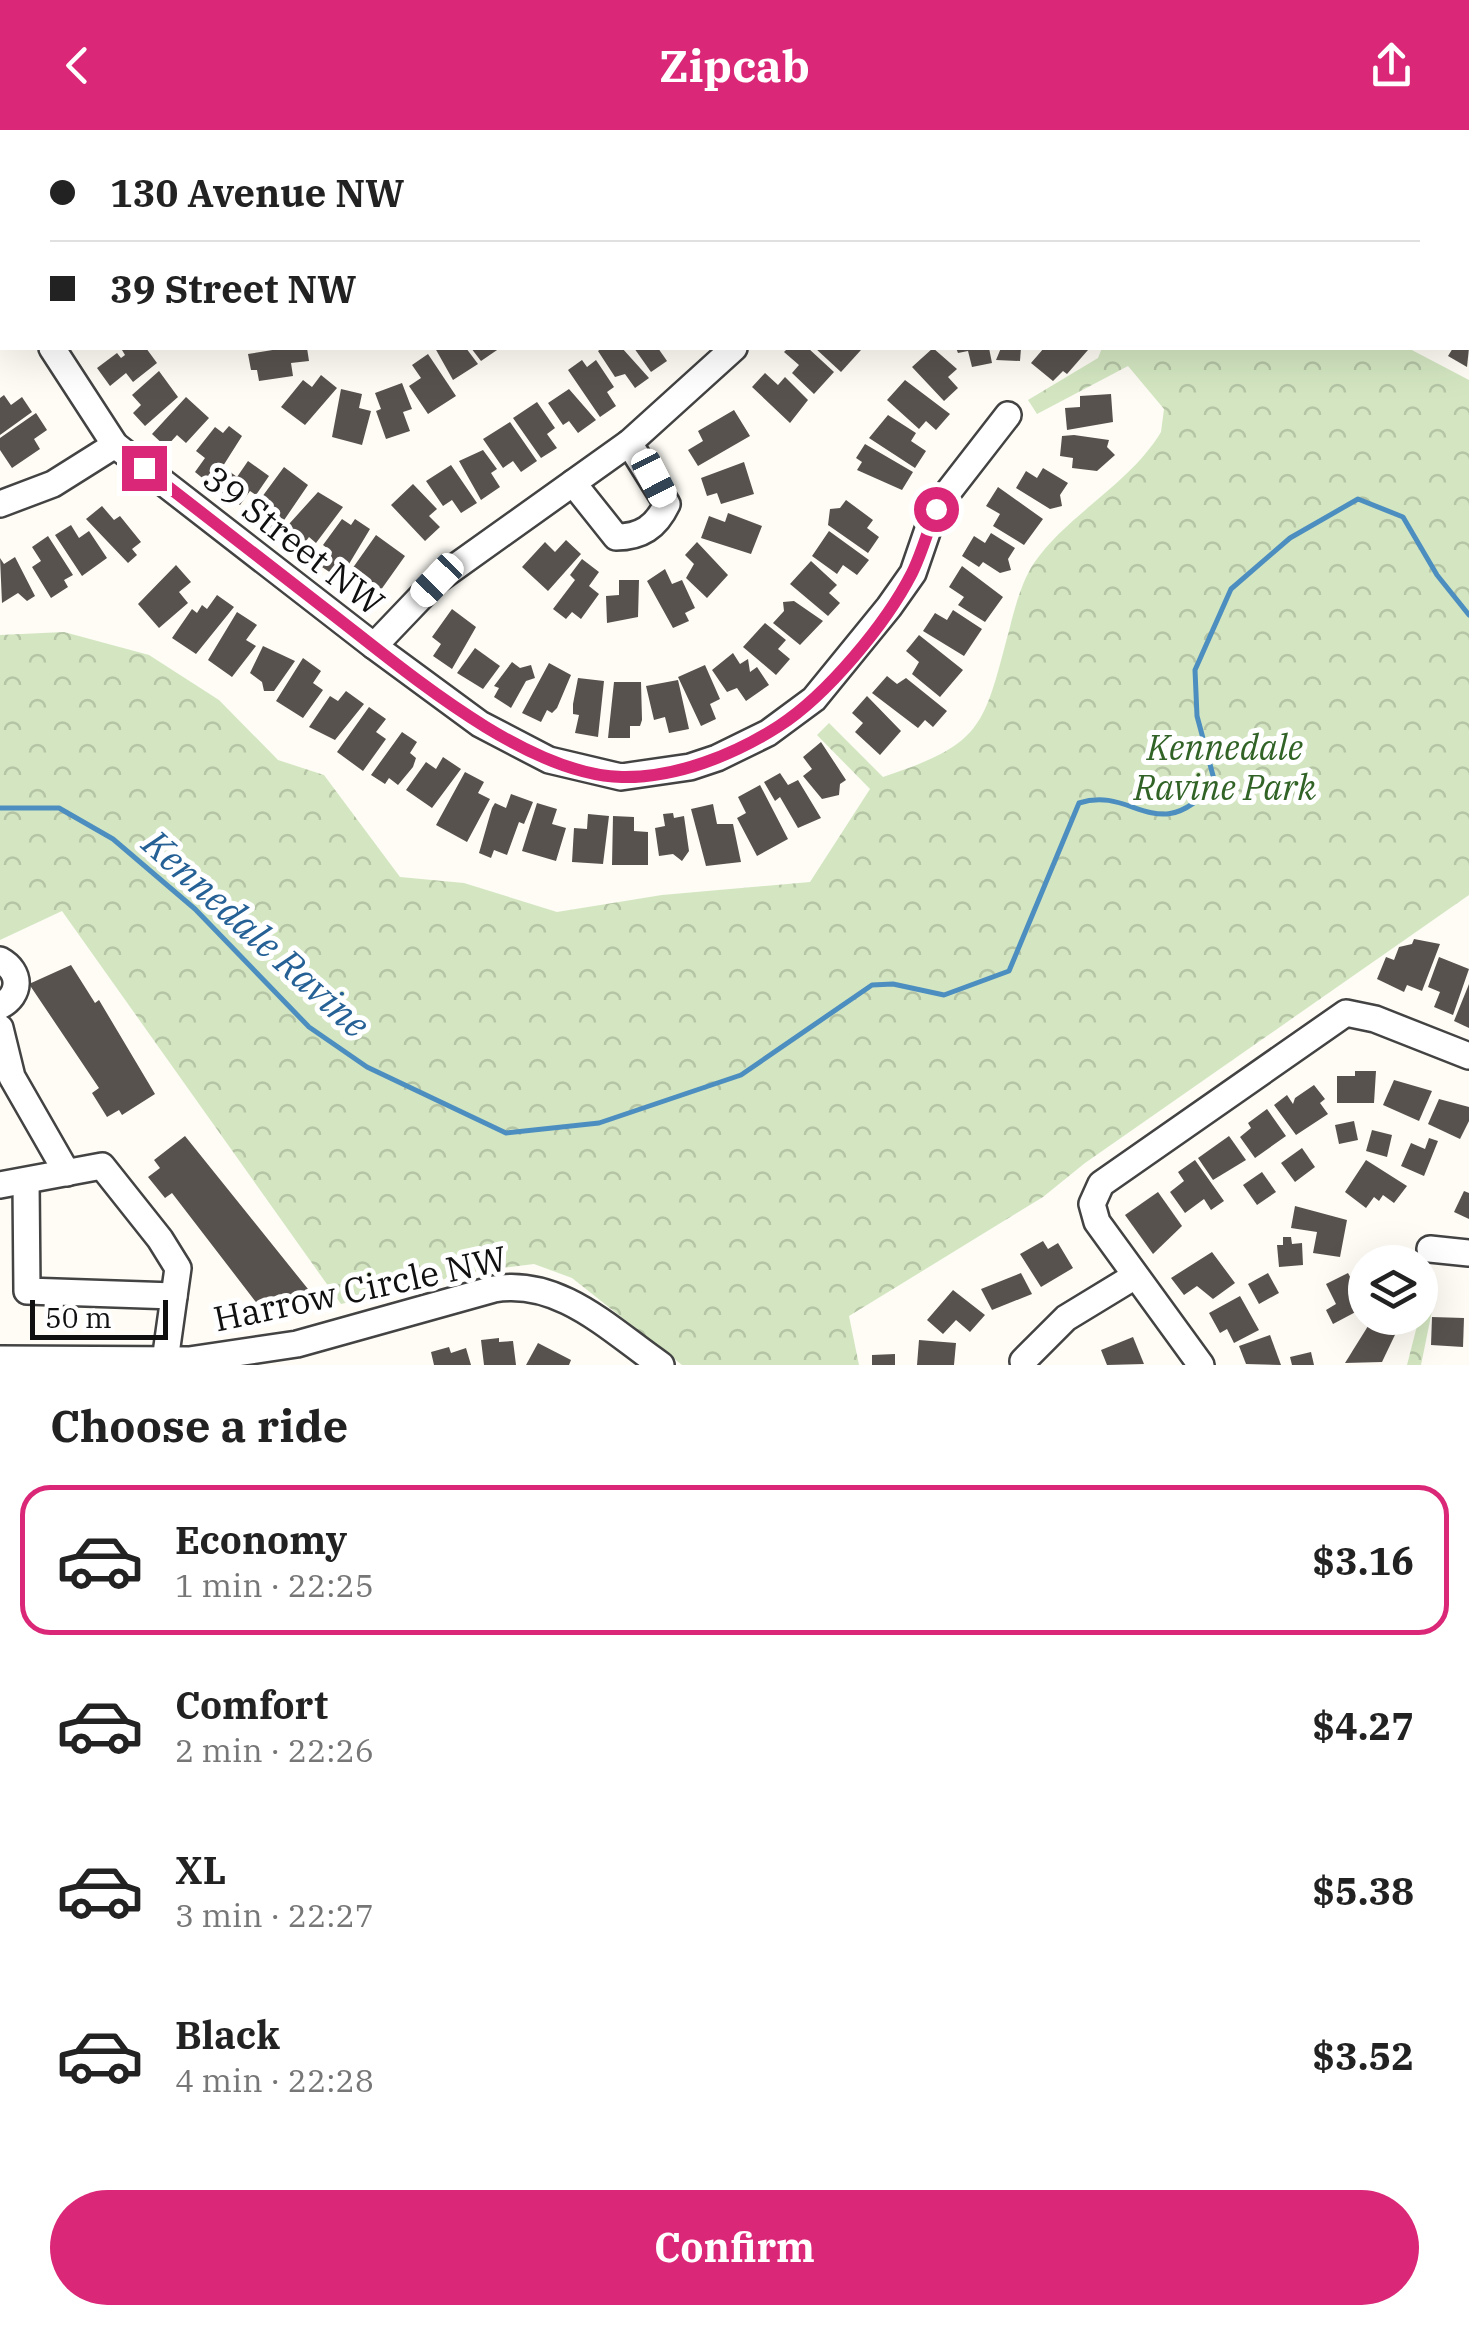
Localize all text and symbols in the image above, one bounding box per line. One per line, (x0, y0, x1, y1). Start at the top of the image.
text: Zipcab (659, 36, 810, 94)
icon: back (50, 38, 105, 93)
icon: share (1364, 38, 1419, 93)
text: 130 Avenue NW (110, 168, 404, 217)
text: 39 Street NW (110, 264, 356, 313)
car (627, 444, 681, 512)
route end (122, 446, 167, 491)
street label: 39 Street NW (194, 455, 394, 625)
route start (914, 487, 959, 532)
car (405, 548, 469, 612)
park label: Kennedale Ravine Park (1133, 724, 1317, 810)
water label: Kennedale Ravine (133, 818, 381, 1048)
street label: Harrow Circle NW (209, 1234, 511, 1342)
map controls (1348, 1245, 1438, 1335)
button: layers (1348, 1245, 1438, 1335)
scale bar (30, 1295, 168, 1340)
text: 50 m (45, 1299, 112, 1336)
text: Choose a ride (50, 1396, 348, 1454)
icon: car (55, 1515, 145, 1605)
text: Economy (175, 1515, 347, 1564)
text: $3.16 (1312, 1536, 1414, 1585)
text: 1 min · 22:25 (175, 1564, 374, 1606)
icon: car (55, 1680, 145, 1770)
text: Comfort (175, 1680, 328, 1729)
text: $4.27 (1312, 1701, 1414, 1750)
text: 2 min · 22:26 (175, 1729, 374, 1771)
icon: car (55, 1845, 145, 1935)
text: XL (175, 1845, 226, 1894)
text: $5.38 (1312, 1866, 1414, 1915)
text: 3 min · 22:27 (175, 1894, 374, 1936)
icon: car (55, 2010, 145, 2100)
text: Black (175, 2010, 280, 2059)
text: $3.52 (1312, 2031, 1414, 2080)
text: 4 min · 22:28 (175, 2059, 374, 2101)
button: Confirm (50, 2190, 1419, 2305)

